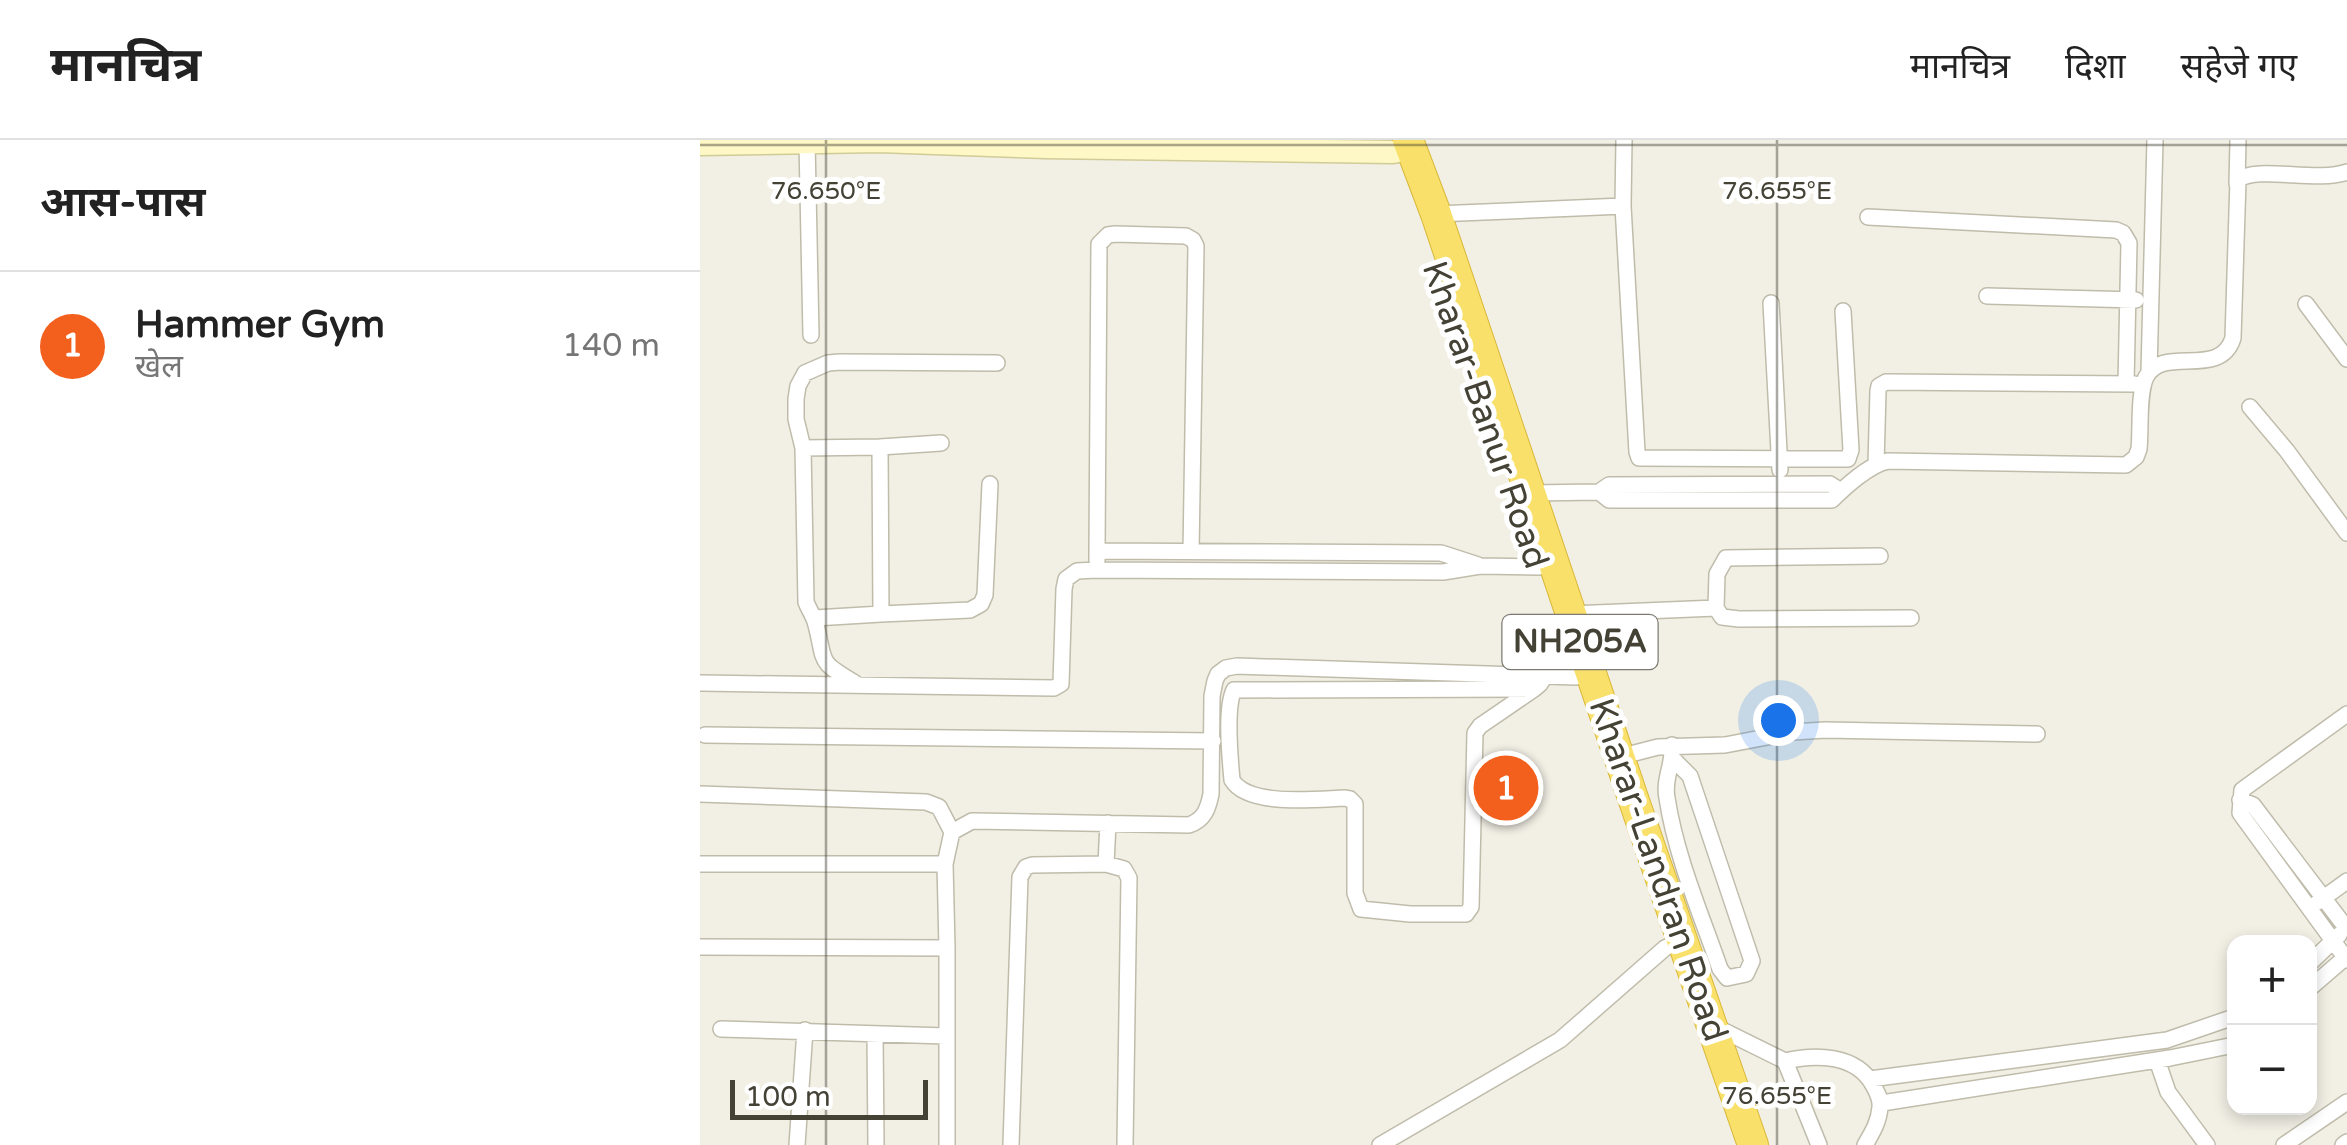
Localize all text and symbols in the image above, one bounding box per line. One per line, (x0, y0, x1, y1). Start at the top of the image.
text: मानचित्र (50, 37, 201, 95)
text: मानचित्र (1910, 46, 2010, 88)
text: दिशा (2065, 46, 2126, 88)
text: सहेजे गए (2181, 46, 2297, 88)
text: 76.650°E (771, 176, 881, 206)
text: 76.655°E (1722, 176, 1832, 206)
text: आस-पास (40, 177, 205, 228)
street label: Kharar-Banur Road (1413, 256, 1557, 574)
text: Hammer Gym (135, 302, 385, 348)
text: 1 (62, 327, 83, 365)
text: 140 m (562, 327, 660, 365)
text: खेल (135, 348, 183, 386)
road number: NH205A (1502, 615, 1658, 669)
street label: Kharar-Landran Road (1580, 693, 1736, 1047)
your location (1753, 695, 1804, 746)
pin: 1 (1474, 750, 1538, 826)
map controls (2227, 935, 2317, 1115)
button: + (2227, 935, 2317, 1025)
button: − (2227, 1025, 2317, 1115)
scale bar (730, 1075, 928, 1120)
text: 100 m (745, 1080, 831, 1114)
text: 76.655°E (1722, 1081, 1832, 1111)

